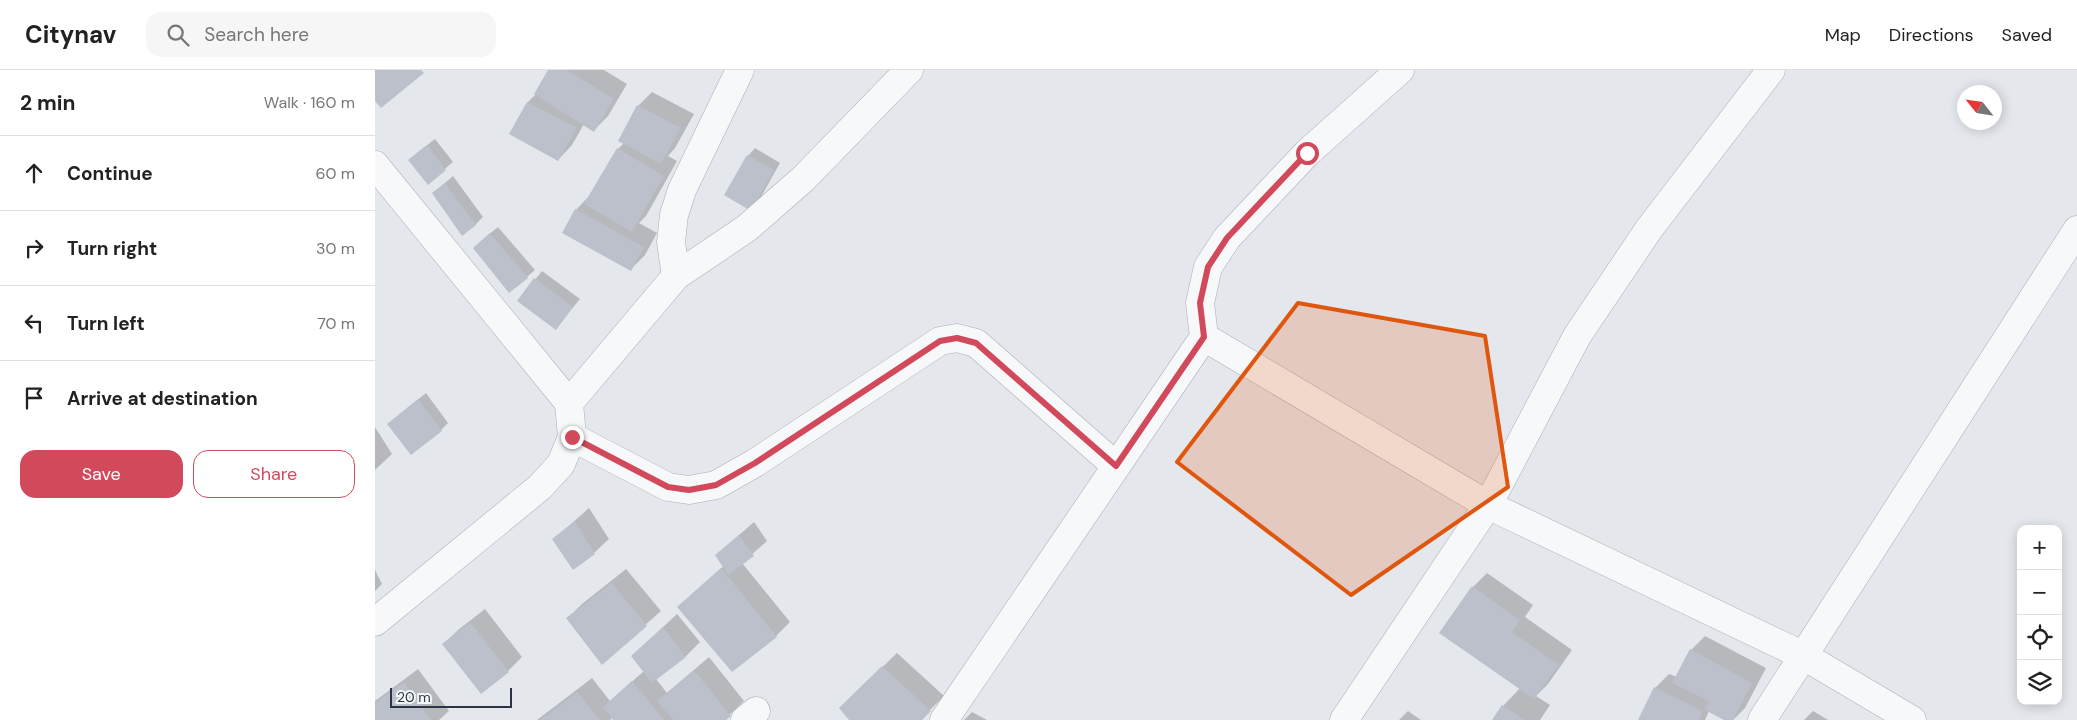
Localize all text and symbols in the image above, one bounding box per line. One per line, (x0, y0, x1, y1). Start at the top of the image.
search box (146, 12, 496, 57)
text: Citynav (25, 19, 116, 50)
icon: search (164, 21, 192, 49)
text: Search here (204, 22, 309, 47)
text: Map (1825, 23, 1861, 47)
text: Directions (1889, 23, 1974, 47)
text: Saved (2002, 23, 2052, 47)
north arrow (1957, 85, 2002, 130)
text: 2 min (20, 89, 76, 117)
text: Walk · 160 m (264, 92, 355, 113)
route start (1296, 142, 1319, 165)
icon: ahead (20, 159, 48, 187)
text: Continue (67, 161, 153, 186)
text: 60 m (315, 163, 355, 184)
icon: right (20, 234, 48, 262)
text: Turn right (67, 236, 157, 261)
text: 30 m (316, 238, 355, 259)
icon: left (20, 309, 48, 337)
text: Turn left (67, 311, 145, 336)
text: 70 m (317, 313, 355, 334)
icon: arrive (20, 384, 48, 412)
text: Arrive at destination (67, 386, 258, 411)
route end (561, 426, 584, 449)
button: Save (20, 450, 183, 498)
button: Share (193, 450, 355, 498)
map controls (2017, 525, 2062, 705)
button: + (2017, 525, 2062, 570)
button: − (2017, 570, 2062, 615)
button: locate (2017, 615, 2062, 660)
button: layers (2017, 660, 2062, 705)
scale bar (390, 685, 513, 708)
text: 20 m (397, 688, 431, 706)

